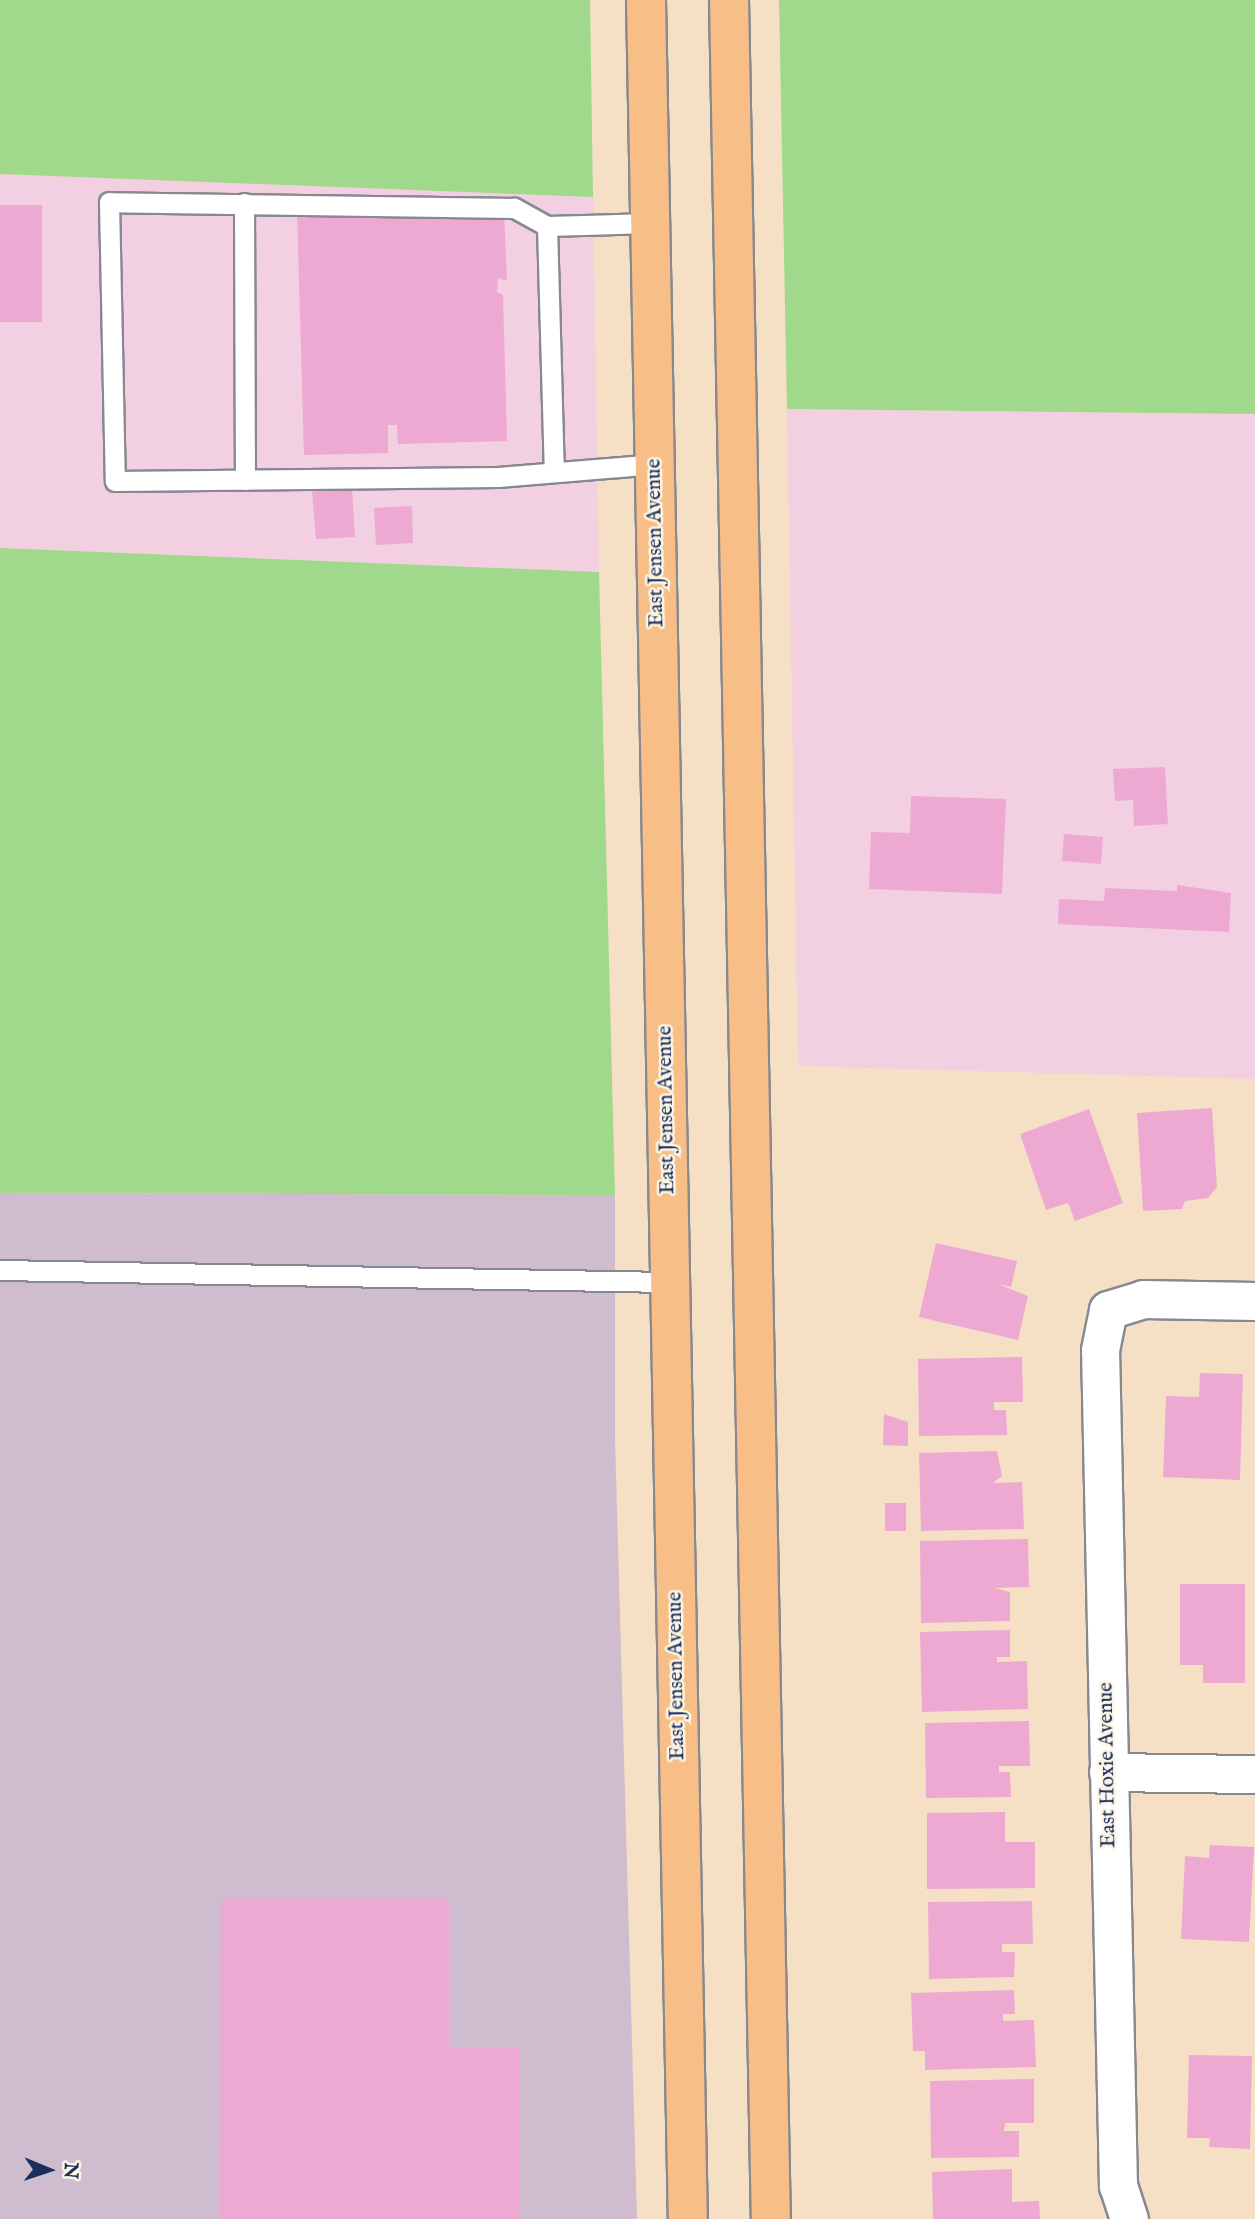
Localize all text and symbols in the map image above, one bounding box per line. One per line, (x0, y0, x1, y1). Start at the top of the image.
street label: East Jensen Avenue (642, 458, 670, 628)
street label: East Jensen Avenue (653, 1025, 681, 1195)
street label: East Jensen Avenue (663, 1591, 691, 1761)
street label: East Hoxie Avenue (1094, 1682, 1122, 1848)
north arrow (14, 2135, 84, 2205)
text: N (58, 2162, 82, 2179)

